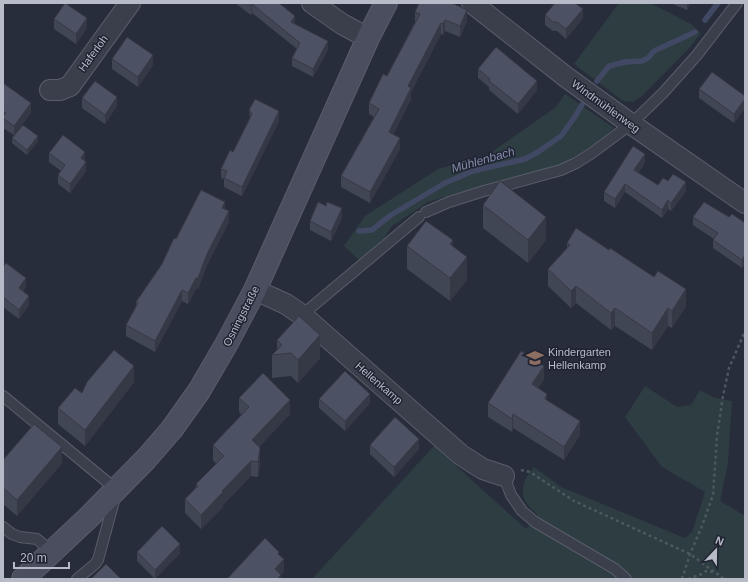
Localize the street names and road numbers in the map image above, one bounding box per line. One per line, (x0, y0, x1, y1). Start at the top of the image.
street label: Haferloh (76, 33, 110, 73)
street label: Windmühlenweg (570, 77, 642, 135)
street label: Osningstraße (221, 284, 261, 348)
street label: Hellenkamp (353, 359, 405, 407)

